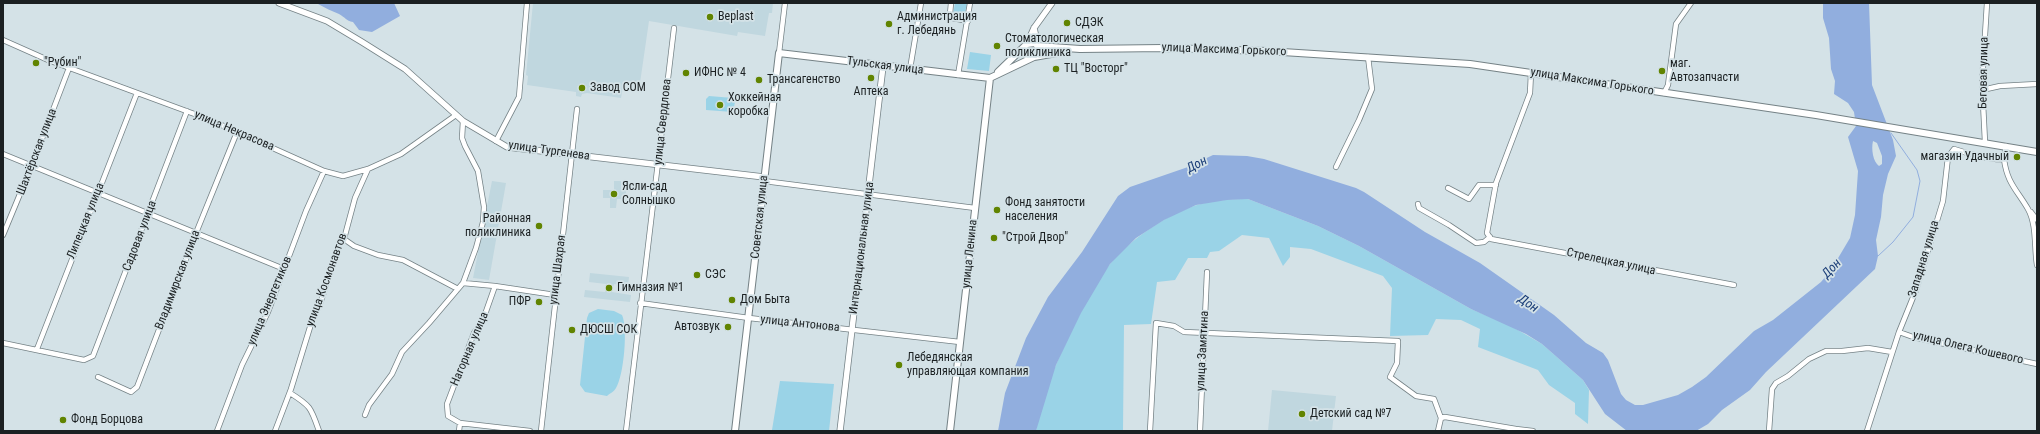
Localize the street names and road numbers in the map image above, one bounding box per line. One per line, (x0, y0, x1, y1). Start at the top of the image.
street label: Беговая улица (1976, 37, 1992, 109)
street label: улица Максима Горького (1161, 41, 1287, 59)
street label: Тульская улица (846, 54, 924, 78)
street label: улица Максима Горького (1529, 65, 1655, 99)
street label: улица Свердлова (651, 78, 675, 166)
street label: Шахтёрская улица (14, 107, 60, 197)
street label: улица Некрасова (192, 108, 276, 154)
street label: улица Тургенева (507, 138, 591, 164)
street label: Советская улица (748, 175, 772, 259)
street label: Липецкая улица (64, 181, 108, 261)
street label: Интернациональная улица (847, 181, 877, 315)
street label: Садовая улица (120, 199, 160, 273)
street label: улица Ленина (959, 219, 981, 289)
street label: Западная улица (1905, 219, 1943, 299)
street label: Владимирская улица (152, 228, 204, 332)
street label: улица Космонавтов (303, 231, 351, 329)
street label: улица Шахрая (547, 234, 569, 306)
street label: Стрелецкая улица (1565, 246, 1657, 278)
street label: улица Энергетиков (245, 254, 295, 348)
street label: Нагорная улица (448, 310, 492, 388)
street label: улица Замятина (1194, 311, 1212, 391)
street label: улица Антонова (760, 313, 840, 335)
street label: улица Олега Кошевого (1911, 328, 2025, 368)

